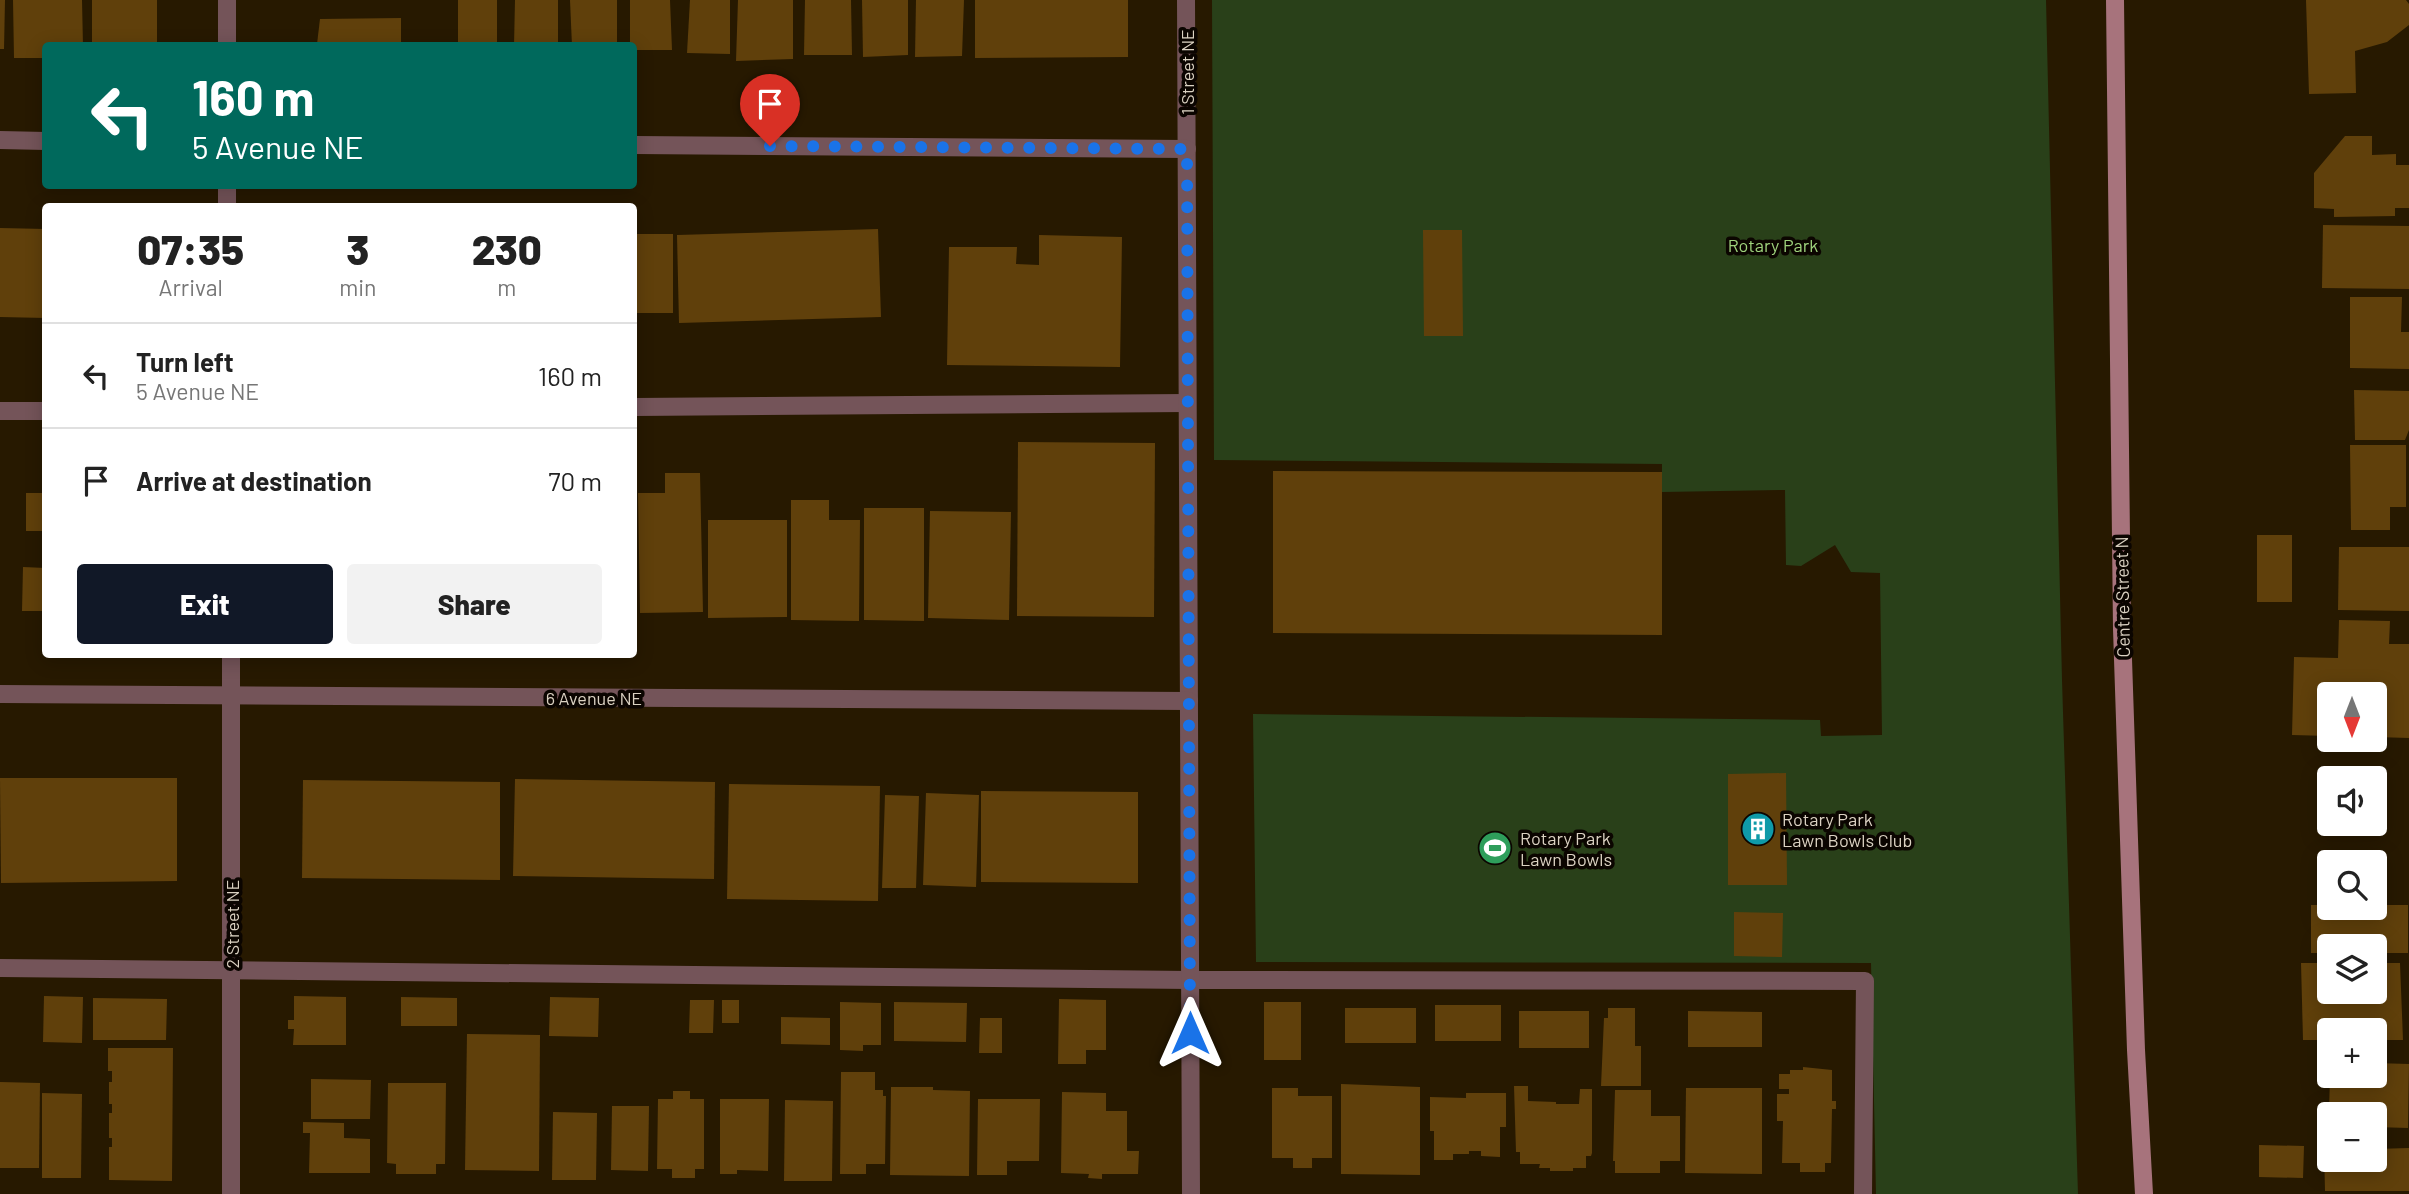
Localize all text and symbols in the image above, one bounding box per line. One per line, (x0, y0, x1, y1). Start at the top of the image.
street label: 1 Street NE (1176, 29, 1198, 115)
text: 160 m (192, 67, 314, 126)
icon: left (77, 70, 168, 161)
pin (740, 74, 800, 146)
icon: arrive (751, 85, 789, 123)
text: 5 Avenue NE (192, 127, 364, 165)
text: 07:35 (137, 223, 244, 273)
text: 3 (346, 223, 369, 273)
text: 230 (472, 223, 542, 273)
park label: Rotary Park (1728, 234, 1818, 256)
text: Arrival (158, 273, 223, 301)
text: min (339, 273, 376, 301)
text: m (497, 273, 516, 301)
text: Turn left (136, 346, 234, 377)
icon: left (77, 357, 115, 395)
text: 160 m (538, 360, 602, 391)
text: 5 Avenue NE (136, 377, 259, 405)
icon: arrive (77, 462, 115, 500)
text: Arrive at destination (136, 465, 372, 496)
text: 70 m (548, 465, 602, 496)
street label: Centre Street N (2110, 536, 2134, 658)
button: Exit (77, 564, 333, 644)
button: Share (347, 564, 602, 644)
north arrow (2317, 682, 2387, 752)
map controls (2317, 682, 2387, 1172)
street label: 6 Avenue NE (546, 687, 642, 709)
button: sound (2317, 766, 2387, 836)
place label: Rotary Park Lawn Bowls Club (1782, 808, 1912, 851)
building icon: Rotary Park Lawn Bowls Club (1739, 810, 1777, 848)
place label: Rotary Park Lawn Bowls (1520, 827, 1612, 870)
sports icon: Rotary Park Lawn Bowls (1476, 829, 1514, 867)
button: search (2317, 850, 2387, 920)
street label: 2 Street NE (221, 880, 243, 968)
button: layers (2317, 934, 2387, 1004)
position arrow (1153, 996, 1227, 1070)
button: + (2317, 1018, 2387, 1088)
button: − (2317, 1102, 2387, 1172)

